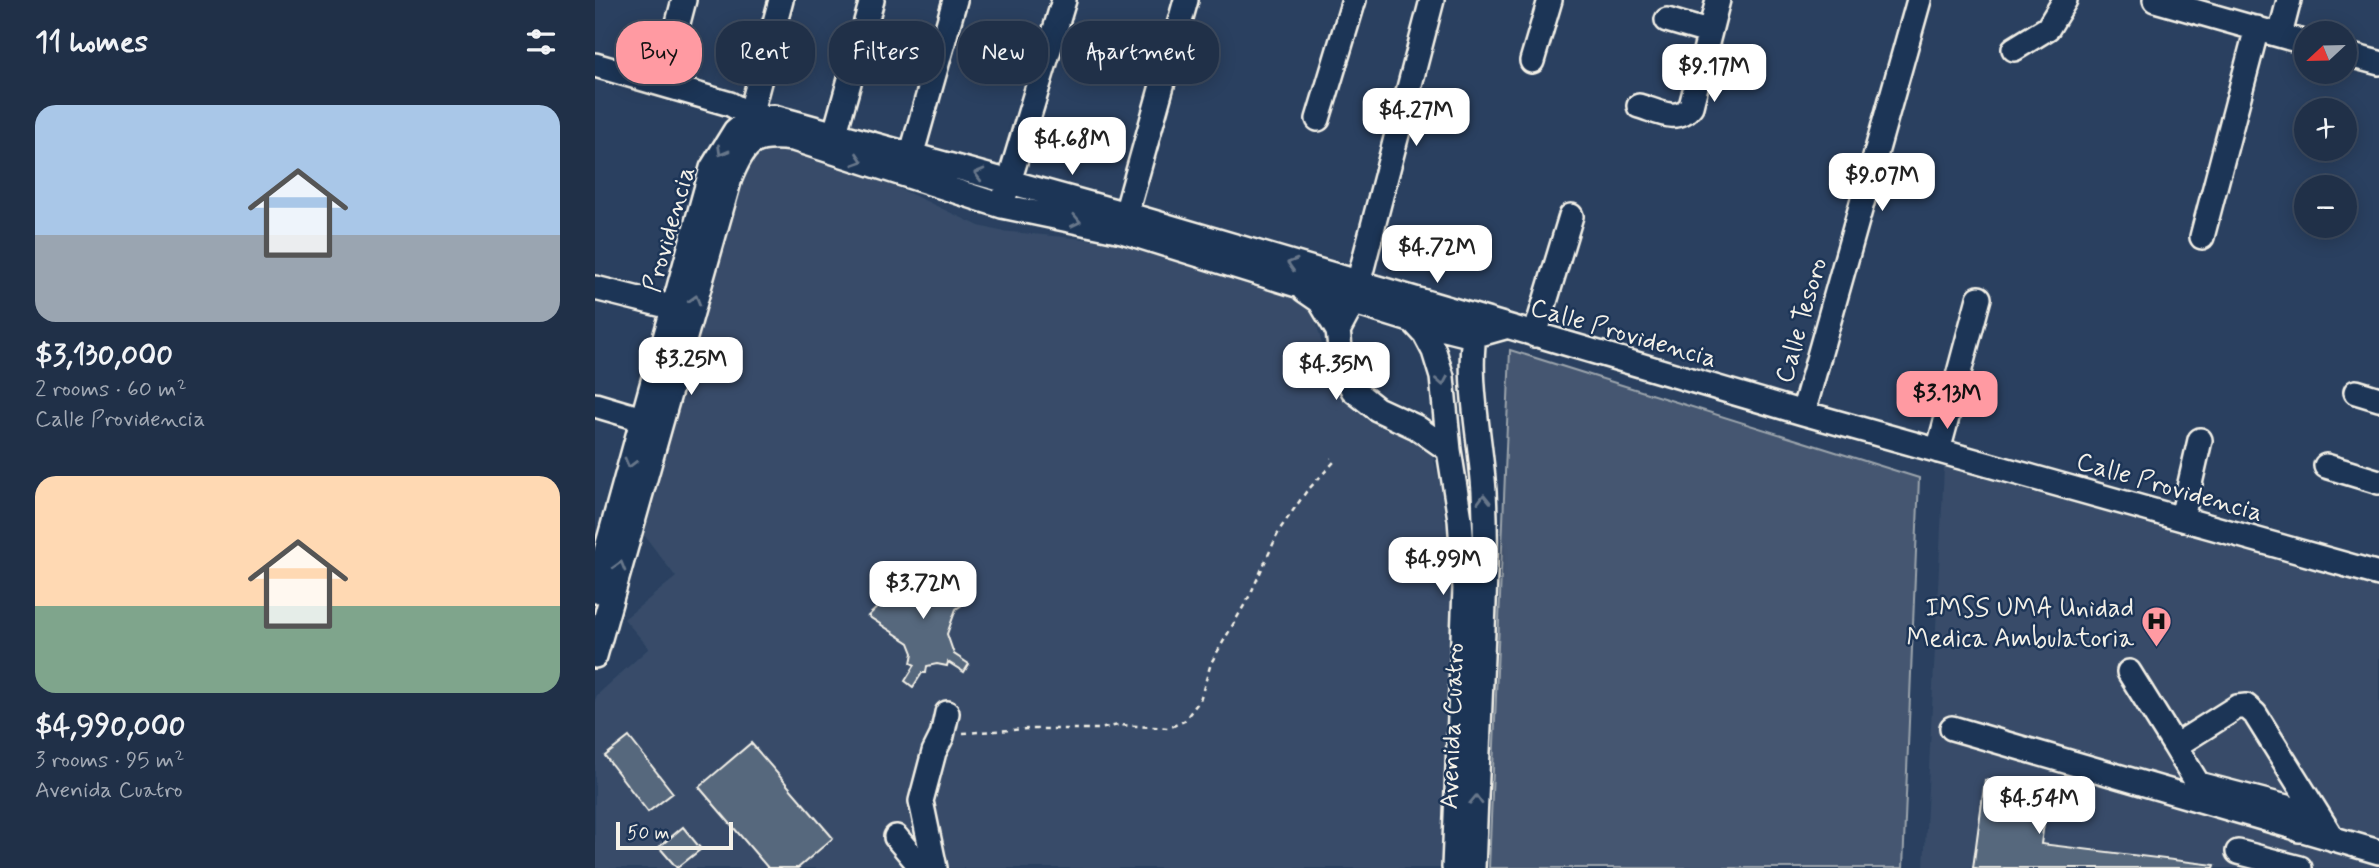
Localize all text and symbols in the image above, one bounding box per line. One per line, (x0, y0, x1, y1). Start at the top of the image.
chip: Buy (616, 21, 702, 84)
chip: Rent (716, 21, 815, 84)
chip: Filters (829, 21, 944, 84)
chip: New (958, 21, 1048, 84)
chip: Apartment (1062, 21, 1219, 84)
north arrow (2294, 21, 2357, 84)
map controls (2294, 21, 2357, 238)
text: 11 homes (35, 23, 148, 62)
icon: filters (522, 23, 560, 61)
pin: $9.17M (1657, 44, 1771, 104)
text: $9.17M (1678, 52, 1750, 82)
pin: $4.27M (1359, 88, 1473, 148)
text: $4.27M (1379, 96, 1453, 126)
button: + (2294, 98, 2357, 161)
pin: $4.68M (1015, 118, 1129, 177)
text: $4.68M (1034, 125, 1110, 155)
one-way arrow (717, 144, 730, 156)
icon: home (235, 150, 361, 276)
one-way arrow (851, 151, 863, 166)
pin: $9.07M (1825, 154, 1939, 213)
text: $9.07M (1845, 161, 1919, 191)
street label: Providencia (636, 163, 704, 297)
one-way arrow (973, 168, 985, 183)
button: − (2294, 175, 2357, 238)
one-way arrow (1070, 213, 1082, 228)
pin: $4.72M (1380, 226, 1494, 285)
text: $4.72M (1398, 233, 1476, 263)
street label: Calle Tesoro (1768, 254, 1836, 387)
one-way arrow (1286, 258, 1298, 273)
street label: Calle Providencia (1526, 291, 1721, 377)
one-way arrow (687, 294, 702, 306)
text: $3,130,000 (35, 336, 173, 375)
pin: $3.25M (634, 338, 748, 397)
pin: $4.35M (1279, 342, 1393, 402)
text: $3.25M (655, 345, 727, 375)
text: $4.35M (1299, 350, 1373, 380)
pin: $3.13M (1890, 372, 2004, 431)
text: 2 rooms · 60 m² (35, 375, 187, 405)
one-way arrow (1434, 375, 1449, 387)
text: $3.13M (1913, 379, 1981, 409)
text: Calle Providencia (35, 405, 205, 435)
street label: Calle Providencia (2072, 445, 2267, 531)
one-way arrow (624, 457, 638, 469)
one-way arrow (1476, 493, 1492, 504)
icon: home (235, 521, 361, 647)
pin: $4.99M (1386, 538, 1500, 597)
text: $4.99M (1405, 545, 1481, 575)
one-way arrow (612, 560, 626, 572)
pin: $3.72M (866, 562, 980, 621)
text: $3.72M (885, 569, 961, 599)
place label: IMSS UMA Unidad Medica Ambulatoria (1907, 592, 2134, 656)
hospital icon: IMSS UMA Unidad Medica Ambulatoria (2140, 605, 2174, 649)
street label: Avenida Cuatro (1433, 642, 1473, 810)
text: $4,990,000 (35, 707, 185, 746)
text: 3 rooms · 95 m² (35, 746, 184, 776)
text: Avenida Cuatro (35, 776, 183, 806)
pin: $4.54M (1982, 776, 2096, 836)
text: $4.54M (1999, 784, 2079, 814)
one-way arrow (1468, 794, 1483, 805)
scale bar (616, 819, 733, 851)
text: 50 m (627, 821, 670, 846)

